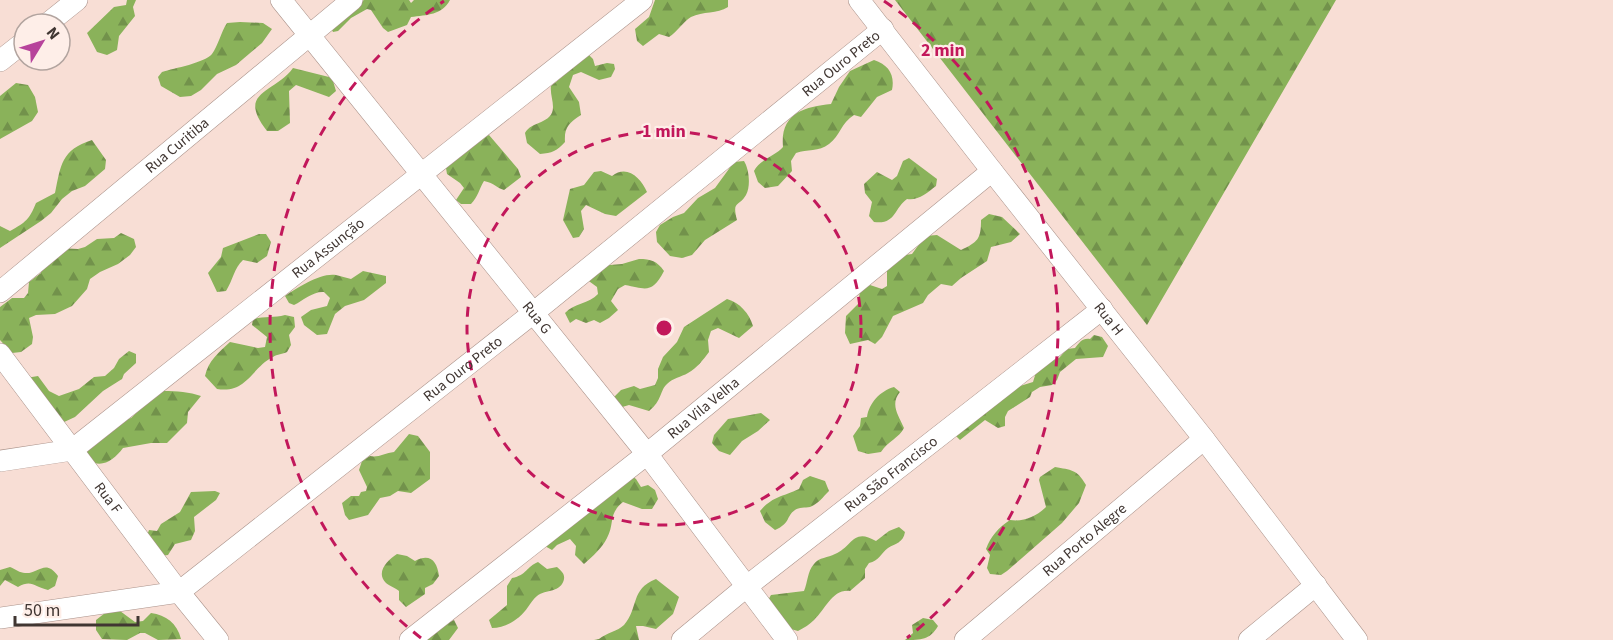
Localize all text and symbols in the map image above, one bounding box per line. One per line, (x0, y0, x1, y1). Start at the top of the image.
north arrow (12, 12, 72, 72)
text: N (41, 22, 65, 44)
street label: Rua Ouro Preto (797, 25, 885, 102)
text: 2 min (921, 38, 965, 63)
street label: Rua Curitiba (141, 113, 214, 178)
text: 1 min (642, 119, 686, 144)
street label: Rua Assunção (288, 213, 369, 284)
street label: Rua G (517, 297, 556, 339)
street label: Rua H (1089, 298, 1128, 340)
centre of rings (654, 318, 674, 338)
street label: Rua Ouro Preto (419, 331, 507, 407)
street label: Rua Vila Velha (663, 372, 744, 444)
street label: Rua São Francisco (840, 431, 942, 517)
street label: Rua F (89, 478, 127, 519)
street label: Rua Porto Alegre (1038, 498, 1131, 582)
scale bar (15, 589, 138, 627)
text: 50 m (24, 598, 60, 623)

